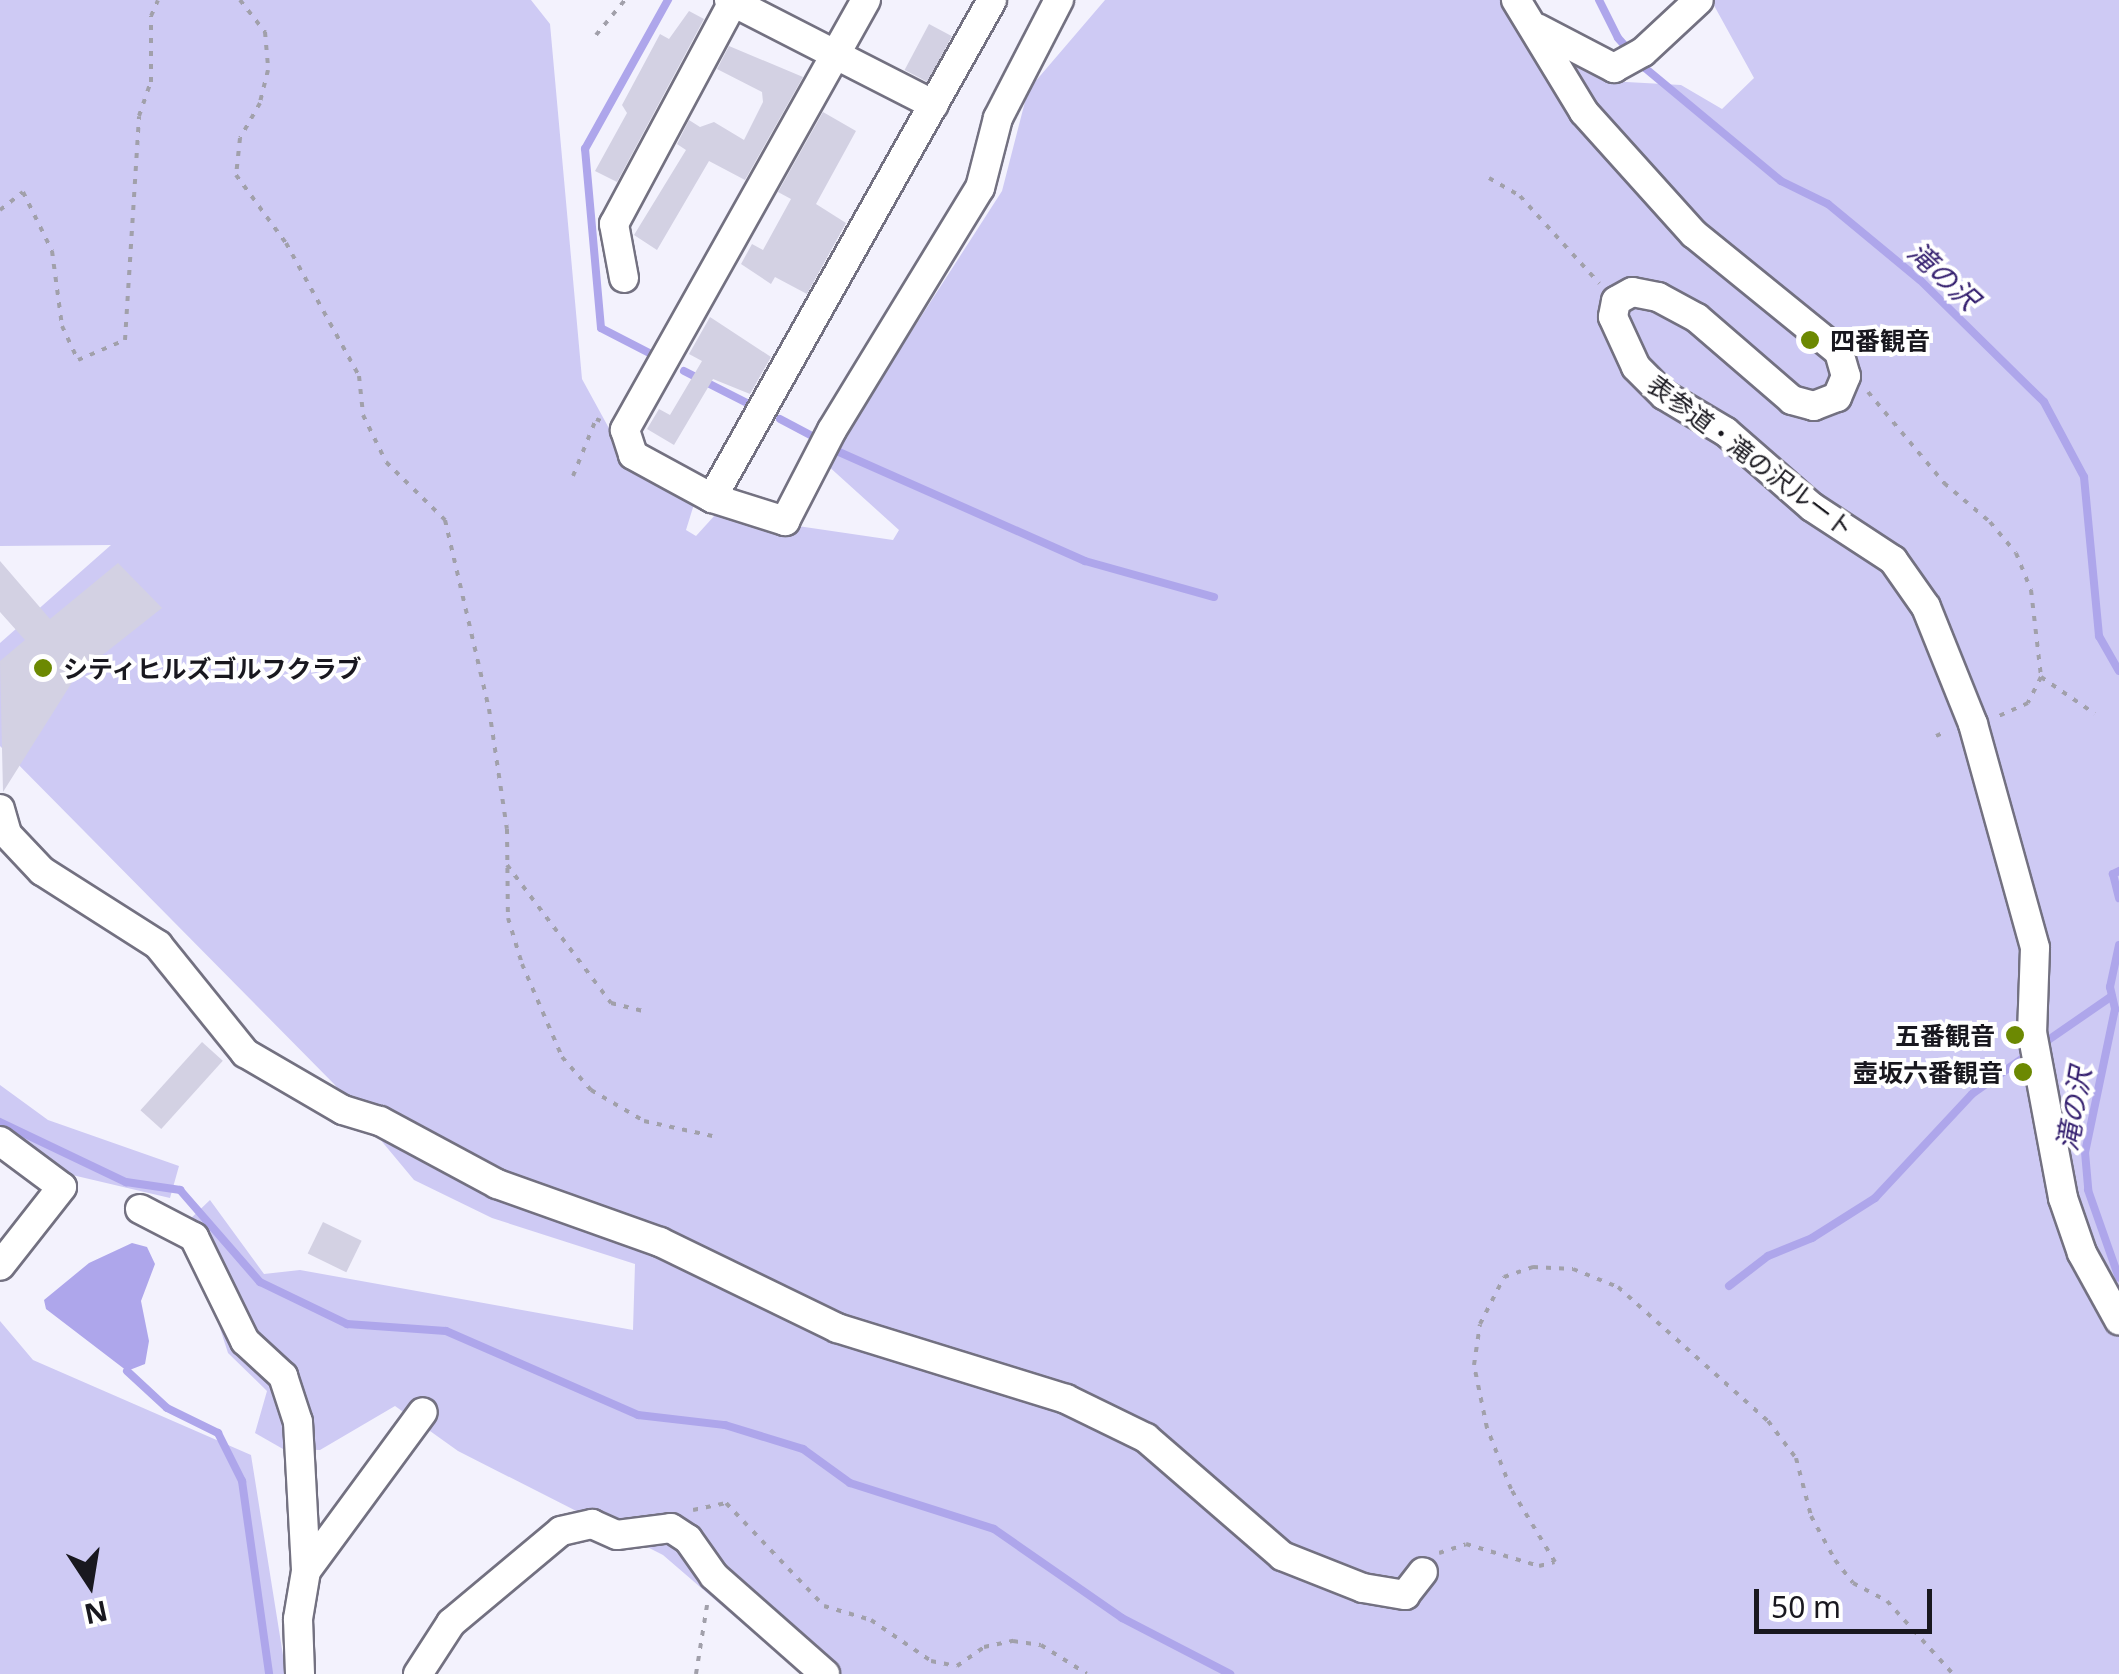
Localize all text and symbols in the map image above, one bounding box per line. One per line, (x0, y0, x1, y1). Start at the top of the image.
water label: 滝の沢 (1902, 234, 1986, 316)
place label: 四番観音 (1830, 325, 1930, 355)
marker: 四番観音 (1799, 329, 1821, 351)
street label: 表参道・滝の沢ルート (1642, 369, 1860, 543)
place label: シティヒルズゴルフクラブ (63, 653, 363, 683)
marker: シティヒルズゴルフクラブ (32, 657, 54, 679)
place label: 五番観音 (1895, 1020, 1995, 1050)
marker: 五番観音 (2004, 1024, 2026, 1046)
place label: 壺坂六番観音 (1853, 1057, 2003, 1087)
marker: 壺坂六番観音 (2012, 1061, 2034, 1083)
water label: 滝の沢 (2049, 1065, 2097, 1153)
north arrow (40, 1534, 140, 1634)
scale bar (1759, 1569, 1936, 1631)
text: 50 m (1771, 1586, 1841, 1627)
text: N (81, 1592, 111, 1634)

